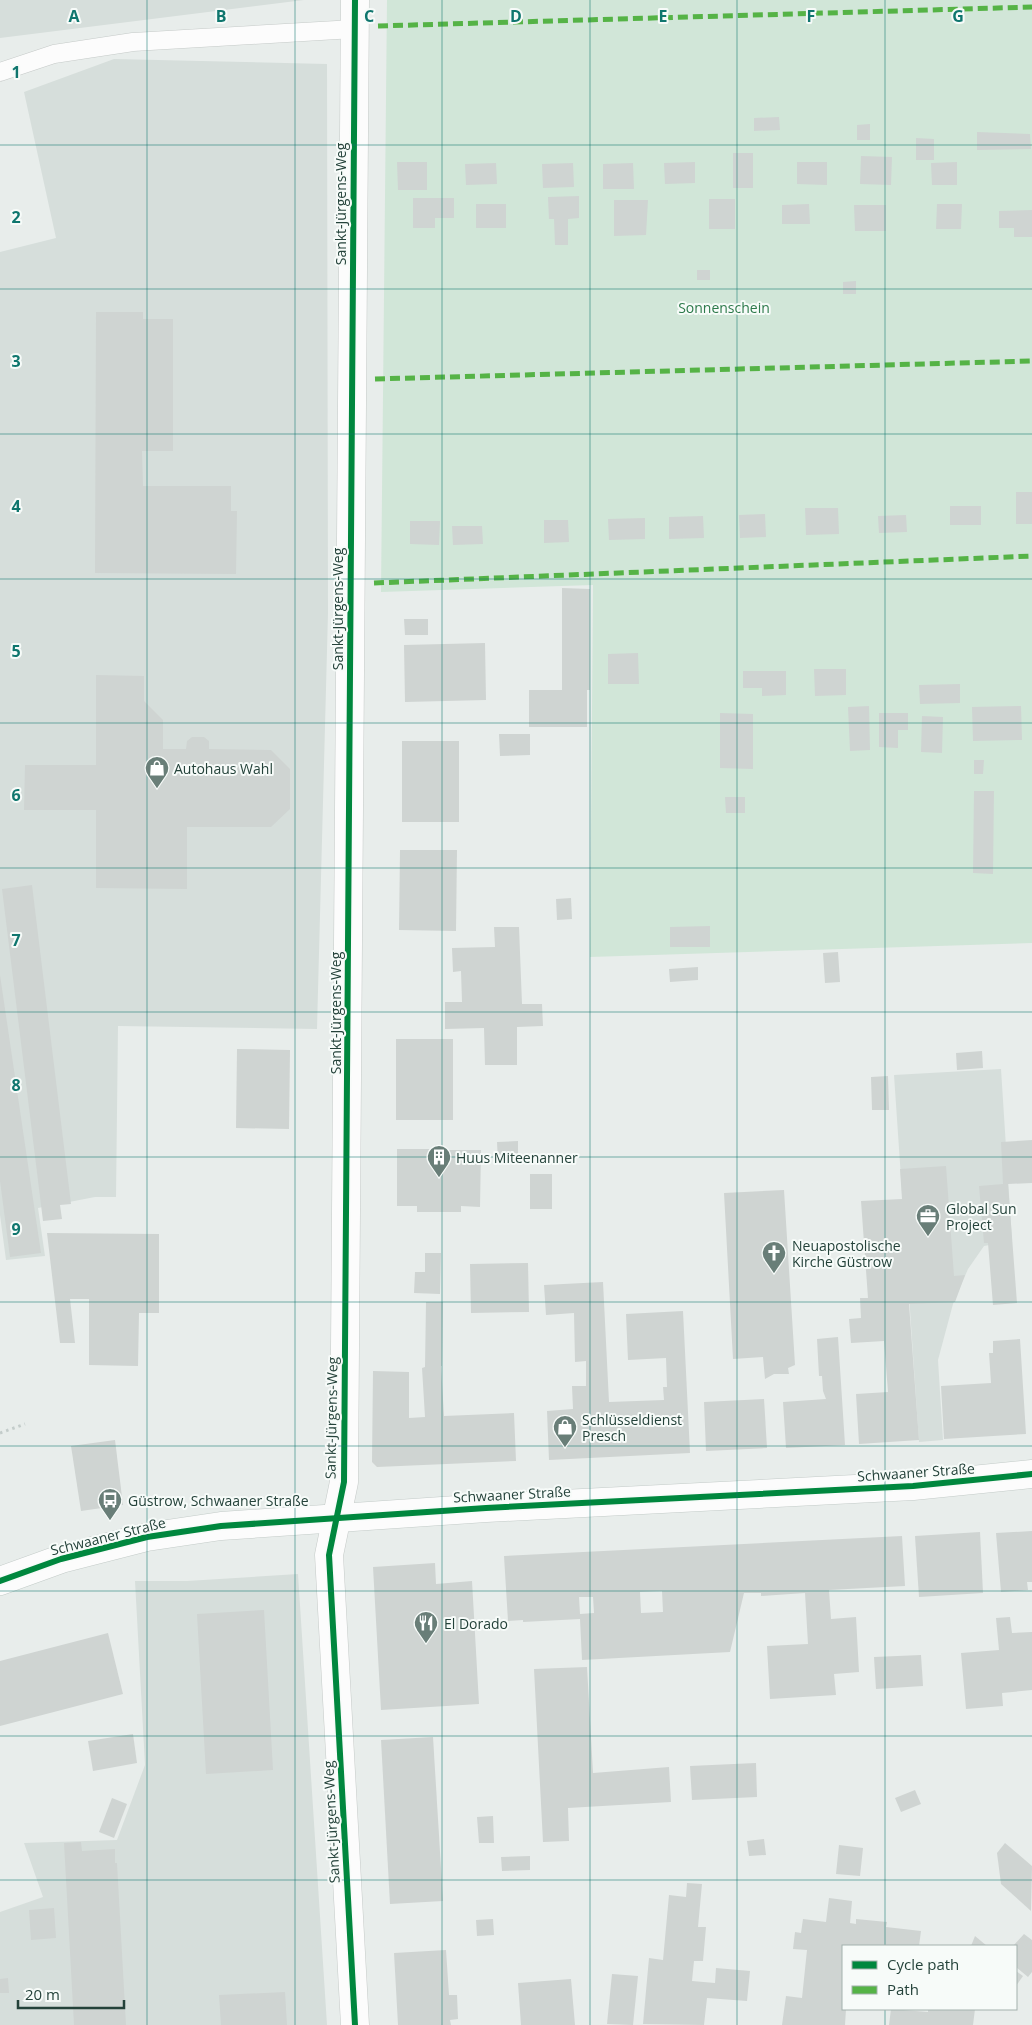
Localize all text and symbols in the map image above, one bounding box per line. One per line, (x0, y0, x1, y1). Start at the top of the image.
text: A (68, 5, 80, 27)
text: B (216, 5, 226, 27)
text: C (364, 5, 374, 27)
text: D (510, 5, 522, 27)
text: E (659, 5, 668, 27)
text: F (807, 5, 815, 27)
text: G (952, 5, 964, 27)
text: 1 (11, 61, 21, 83)
street label: Sankt-Jürgens-Weg (331, 142, 350, 265)
text: 2 (11, 206, 21, 228)
park label: Sonnenschein (678, 298, 770, 317)
text: 3 (11, 350, 21, 372)
text: 4 (11, 495, 21, 517)
street label: Sankt-Jürgens-Weg (328, 547, 347, 670)
text: 5 (11, 640, 21, 662)
shop icon: Autohaus Wahl (144, 755, 170, 789)
place label: Autohaus Wahl (174, 759, 273, 778)
text: 6 (11, 784, 21, 806)
text: 7 (11, 929, 21, 951)
street label: Sankt-Jürgens-Weg (326, 951, 345, 1074)
text: 8 (11, 1074, 21, 1096)
building icon: Huus Miteenanner (426, 1144, 452, 1178)
place label: Huus Miteenanner (456, 1148, 578, 1167)
place label: Global Sun Project (946, 1199, 1017, 1234)
office icon: Global Sun Project (915, 1203, 941, 1237)
text: 9 (11, 1218, 21, 1240)
place label: Neuapostolische Kirche Güstrow (792, 1236, 901, 1271)
church icon: Neuapostolische Kirche Güstrow (761, 1240, 787, 1274)
street label: Sankt-Jürgens-Weg (320, 1356, 342, 1479)
place label: Schlüsseldienst Presch (582, 1410, 682, 1445)
shop icon: Schlüsseldienst Presch (552, 1414, 578, 1448)
street label: Schwaaner Straße (857, 1458, 976, 1486)
street label: Schwaaner Straße (453, 1481, 572, 1507)
bus stop icon: Güstrow, Schwaaner Straße (97, 1487, 123, 1521)
place label: Güstrow, Schwaaner Straße (128, 1491, 309, 1510)
street label: Schwaaner Straße (48, 1512, 168, 1559)
restaurant icon: El Dorado (413, 1610, 439, 1644)
place label: El Dorado (444, 1614, 508, 1633)
street label: Sankt-Jürgens-Weg (318, 1760, 344, 1884)
legend (842, 1945, 1017, 2010)
text: Cycle path (887, 1954, 959, 1974)
scale bar (18, 1978, 124, 2010)
text: Path (887, 1979, 919, 1999)
text: 20 m (25, 1984, 60, 2004)

